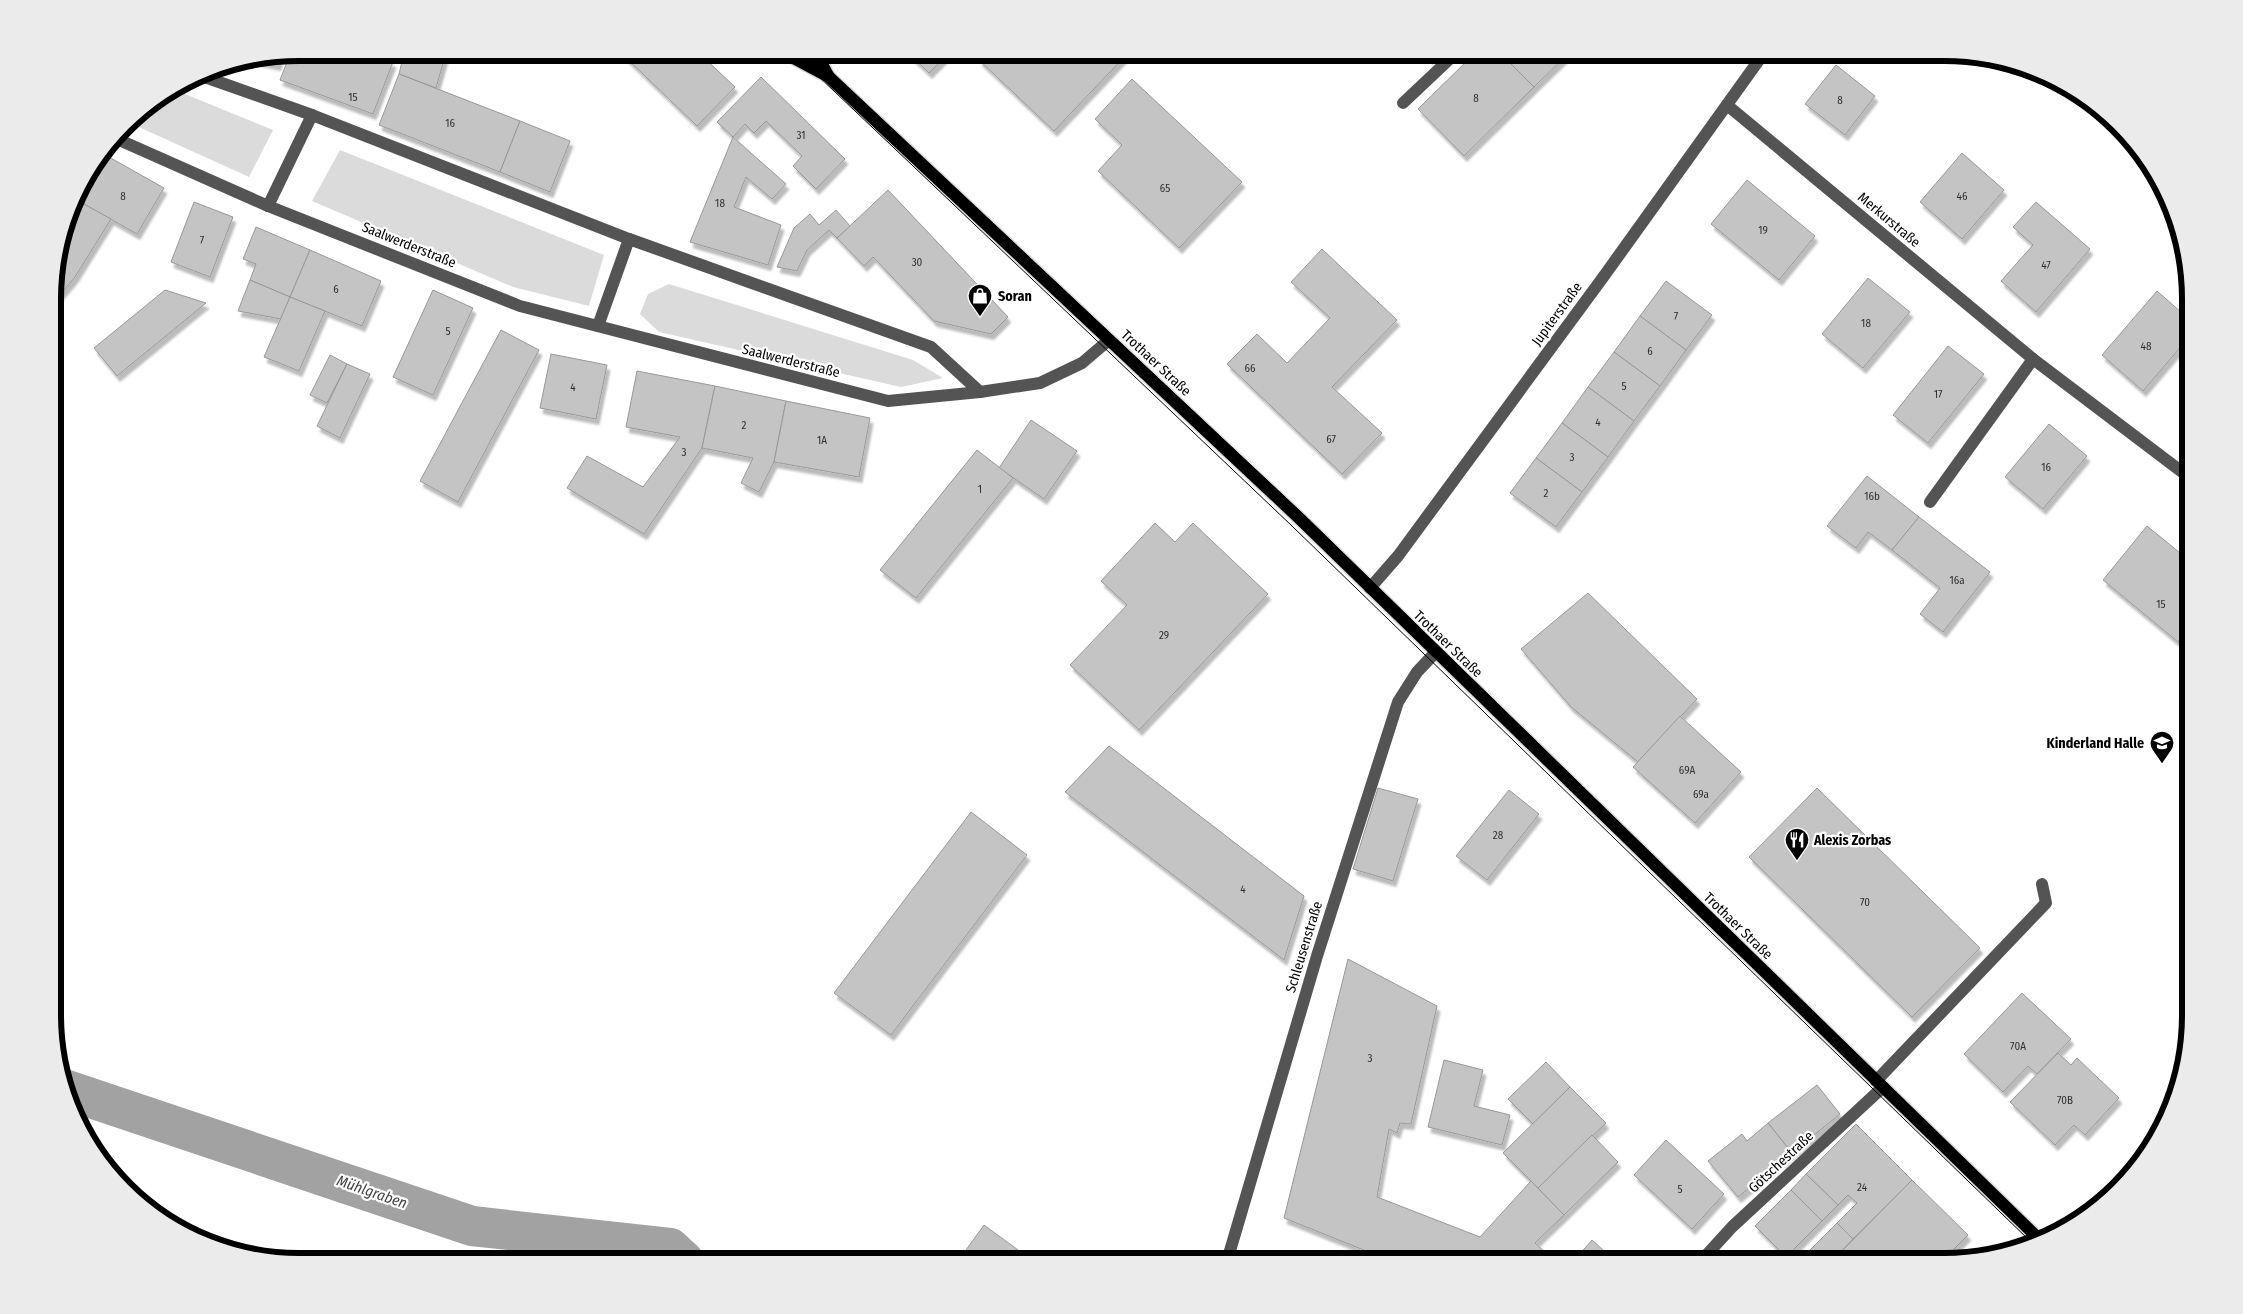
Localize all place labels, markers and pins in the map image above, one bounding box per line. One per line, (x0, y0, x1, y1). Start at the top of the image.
shop icon: Soran (967, 283, 993, 317)
place label: Soran (998, 288, 1032, 305)
school or university icon: Kinderland Halle (2149, 730, 2175, 764)
place label: Kinderland Halle (2047, 735, 2144, 752)
restaurant icon: Alexis Zorbas (1784, 827, 1810, 861)
place label: Alexis Zorbas (1813, 832, 1891, 849)

